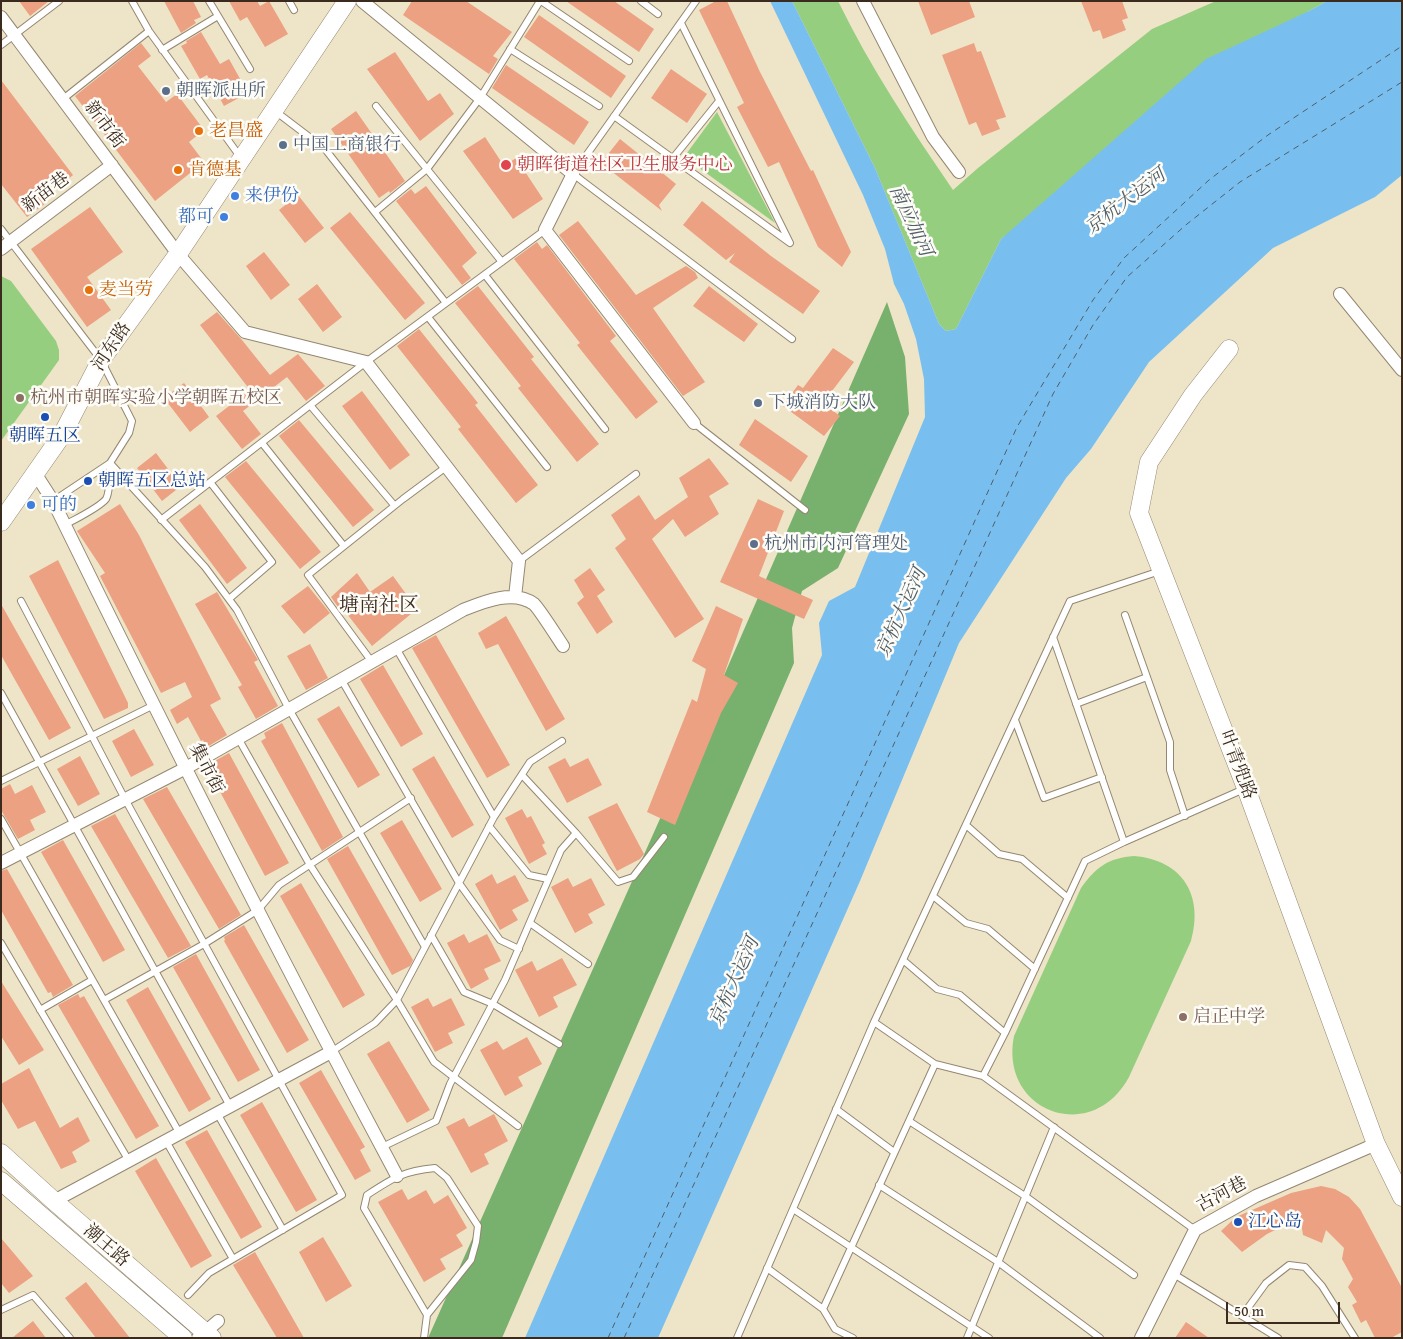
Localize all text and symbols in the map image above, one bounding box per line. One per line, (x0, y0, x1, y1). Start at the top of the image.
place label: 朝晖派出所 (176, 80, 266, 102)
marker: 朝晖派出所 (160, 85, 172, 97)
street label: 新市街 (79, 97, 129, 153)
place label: 老昌盛 (209, 120, 263, 142)
marker: 老昌盛 (193, 125, 205, 137)
place label: 中国工商银行 (293, 134, 401, 156)
marker: 中国工商银行 (277, 139, 289, 151)
place label: 朝晖街道社区卫生服务中心 (517, 154, 733, 176)
marker: 朝晖街道社区卫生服务中心 (499, 158, 513, 172)
place label: 肯德基 (188, 159, 242, 181)
marker: 肯德基 (172, 164, 184, 176)
water label: 京杭大运河 (1081, 164, 1171, 240)
street label: 新苗巷 (18, 168, 74, 218)
water label: 南应加河 (884, 182, 936, 260)
place label: 来伊份 (245, 185, 299, 207)
marker: 来伊份 (229, 190, 241, 202)
place label: 都可 (178, 206, 214, 228)
marker: 都可 (218, 211, 230, 223)
place label: 麦当劳 (99, 279, 153, 301)
marker: 麦当劳 (83, 284, 95, 296)
street label: 河东路 (88, 319, 136, 375)
place label: 杭州市朝晖实验小学朝晖五校区 (30, 387, 282, 409)
marker: 杭州市朝晖实验小学朝晖五校区 (14, 392, 26, 404)
place label: 下城消防大队 (768, 392, 876, 414)
marker: 下城消防大队 (752, 397, 764, 409)
marker: 朝晖五区 (39, 411, 51, 423)
place label: 朝晖五区 (9, 425, 81, 447)
place label: 朝晖五区总站 (98, 470, 206, 492)
marker: 朝晖五区总站 (82, 475, 94, 487)
place label: 可的 (41, 494, 77, 516)
marker: 可的 (25, 499, 37, 511)
place label: 杭州市内河管理处 (764, 533, 908, 555)
marker: 杭州市内河管理处 (748, 538, 760, 550)
water label: 京杭大运河 (872, 565, 932, 661)
district label: 塘南社区 (339, 594, 419, 618)
street label: 叶青兜路 (1214, 728, 1260, 802)
street label: 集市街 (184, 740, 228, 798)
water label: 京杭大运河 (705, 934, 765, 1030)
place label: 启正中学 (1193, 1006, 1265, 1028)
marker: 启正中学 (1177, 1011, 1189, 1023)
street label: 古河巷 (1193, 1173, 1251, 1217)
place label: 江心岛 (1248, 1211, 1302, 1233)
marker: 江心岛 (1232, 1216, 1244, 1228)
street label: 潮王路 (79, 1220, 133, 1272)
scale bar (1228, 1292, 1342, 1324)
text: 50 m (1234, 1300, 1264, 1321)

